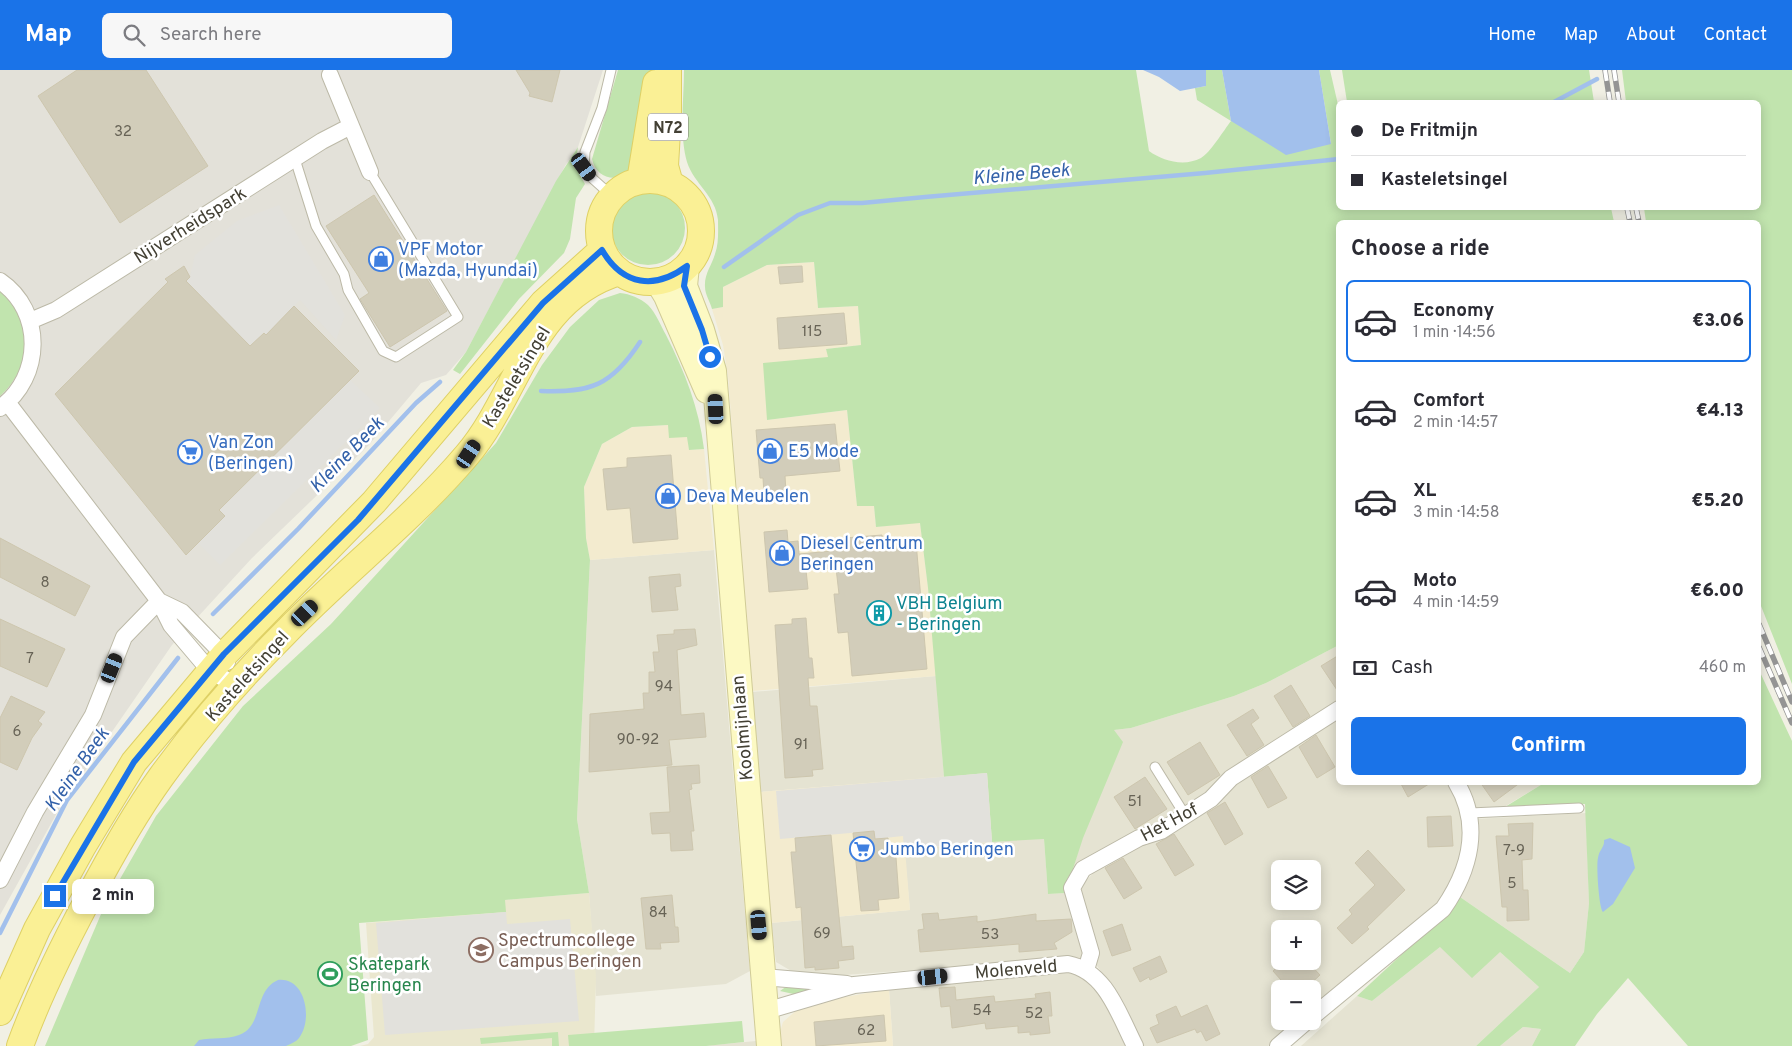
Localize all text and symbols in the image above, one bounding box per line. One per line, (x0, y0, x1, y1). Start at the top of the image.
search box (102, 13, 452, 58)
text: Map (25, 20, 72, 50)
icon: search (120, 21, 148, 49)
text: Search here (160, 23, 261, 47)
text: Home (1488, 24, 1536, 47)
text: Map (1564, 24, 1598, 47)
text: About (1626, 24, 1675, 47)
text: Contact (1703, 24, 1767, 47)
road number: N72 (648, 114, 688, 140)
text: De Fritmijn (1381, 119, 1478, 143)
house number: 32 (114, 123, 132, 142)
car (569, 150, 598, 184)
water label: Kleine Beek (972, 159, 1071, 191)
text: Kasteletsingel (1381, 168, 1508, 192)
street label: Nijverheidspark (130, 183, 251, 270)
text: Choose a ride (1351, 236, 1489, 263)
place label: VPF Motor (Mazda, Hyundai) (398, 239, 538, 283)
shop icon: VPF Motor (Mazda, Hyundai) (368, 246, 394, 272)
icon: car (1353, 299, 1398, 344)
text: Economy (1413, 299, 1494, 323)
text: €3.06 (1692, 309, 1744, 333)
street label: Kasteletsingel (478, 323, 557, 433)
house number: 115 (802, 323, 822, 342)
text: 1 min · 14:56 (1413, 323, 1496, 343)
route start (699, 346, 721, 368)
icon: car (1353, 389, 1398, 434)
text: Comfort (1413, 389, 1485, 413)
car (707, 394, 724, 424)
text: €4.13 (1696, 399, 1744, 423)
water label: Kleine Beek (305, 412, 390, 499)
text: 2 min · 14:57 (1413, 413, 1498, 433)
place label: Van Zon (Beringen) (208, 432, 294, 476)
car (454, 437, 483, 471)
shop icon: E5 Mode (757, 438, 783, 464)
supermarket icon: Van Zon (Beringen) (177, 439, 203, 465)
place label: E5 Mode (788, 441, 859, 464)
icon: car (1353, 479, 1398, 524)
text: XL (1413, 479, 1436, 503)
shop icon: Deva Meubelen (655, 483, 681, 509)
place label: Deva Meubelen (686, 486, 809, 509)
text: €5.20 (1691, 489, 1744, 513)
text: 3 min · 14:58 (1413, 503, 1499, 523)
place label: Diesel Centrum Beringen (800, 533, 923, 577)
shop icon: Diesel Centrum Beringen (769, 540, 795, 566)
icon: car (1353, 569, 1398, 614)
text: Moto (1413, 569, 1457, 593)
house number: 8 (40, 574, 50, 593)
text: €6.00 (1690, 579, 1744, 603)
place label: VBH Belgium - Beringen (896, 593, 1003, 637)
text: 4 min · 14:59 (1413, 593, 1499, 613)
car (288, 597, 321, 629)
building icon: VBH Belgium - Beringen (866, 600, 892, 626)
street label: Kasteletsingel (201, 627, 295, 727)
house number: 7 (26, 650, 34, 669)
car (99, 651, 124, 685)
icon: cash (1351, 654, 1379, 682)
text: Cash (1391, 656, 1433, 680)
text: 460 m (1699, 658, 1746, 678)
street label: Koolmijnlaan (727, 674, 760, 782)
house number: 94 (655, 678, 673, 697)
button: Confirm (1351, 717, 1746, 775)
house number: 6 (13, 723, 22, 742)
water label: Kleine Beek (40, 723, 116, 817)
house number: 90-92 (617, 731, 659, 750)
house number: 91 (794, 736, 808, 755)
house number: 51 (1128, 793, 1142, 812)
street label: Het Hof (1137, 799, 1202, 848)
supermarket icon: Jumbo Beringen (849, 836, 875, 862)
place label: Jumbo Beringen (880, 839, 1014, 862)
house number: 7-9 (1503, 842, 1525, 861)
map controls (1271, 860, 1321, 1030)
button: layers (1271, 860, 1321, 910)
house number: 5 (1507, 875, 1517, 894)
callout: 2 min (72, 878, 155, 914)
route end (44, 885, 66, 907)
text: 2 min (92, 886, 134, 906)
house number: 84 (649, 904, 667, 923)
car (750, 909, 767, 941)
button: + (1271, 920, 1321, 970)
house number: 69 (813, 925, 831, 944)
house number: 53 (981, 926, 999, 945)
place label: Spectrumcollege Campus Beringen (498, 930, 642, 974)
school or university icon: Spectrumcollege Campus Beringen (468, 937, 494, 963)
place label: Skatepark Beringen (348, 954, 430, 998)
street label: Molenveld (974, 955, 1058, 986)
sports icon: Skatepark Beringen (317, 961, 343, 987)
car (917, 968, 948, 986)
button: − (1271, 980, 1321, 1030)
house number: 54 (973, 1002, 991, 1021)
house number: 52 (1025, 1005, 1043, 1024)
house number: 62 (857, 1022, 875, 1041)

